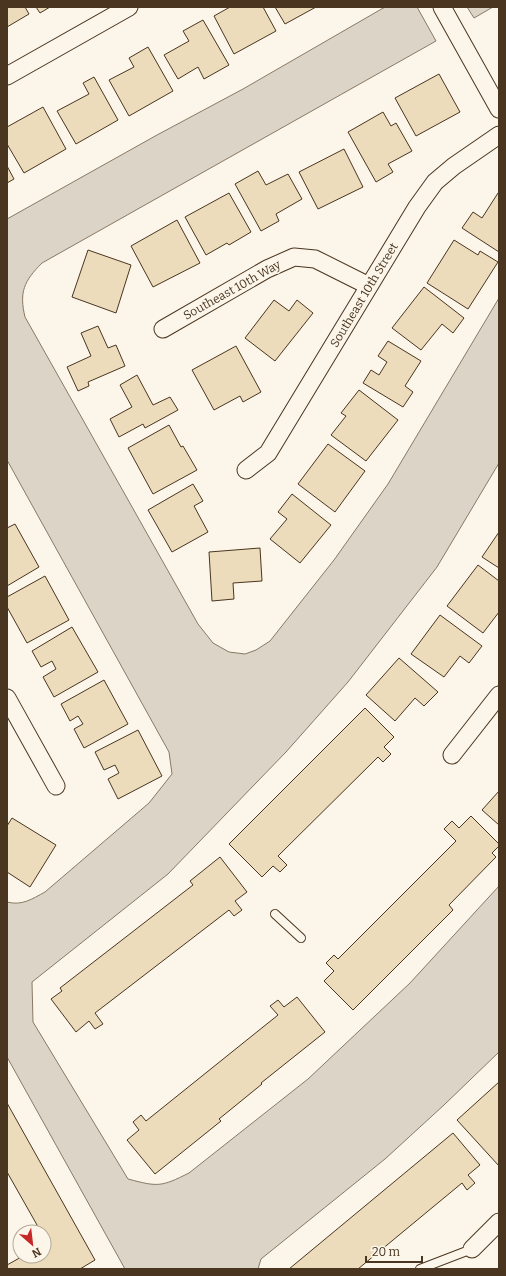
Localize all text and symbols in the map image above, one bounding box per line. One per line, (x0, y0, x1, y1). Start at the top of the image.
street label: Southeast 10th Street (327, 240, 401, 350)
street label: Southeast 10th Way (181, 257, 284, 323)
north arrow (12, 1224, 52, 1264)
scale bar (366, 1238, 422, 1264)
text: N (29, 1245, 43, 1260)
text: 20 m (372, 1245, 401, 1259)

